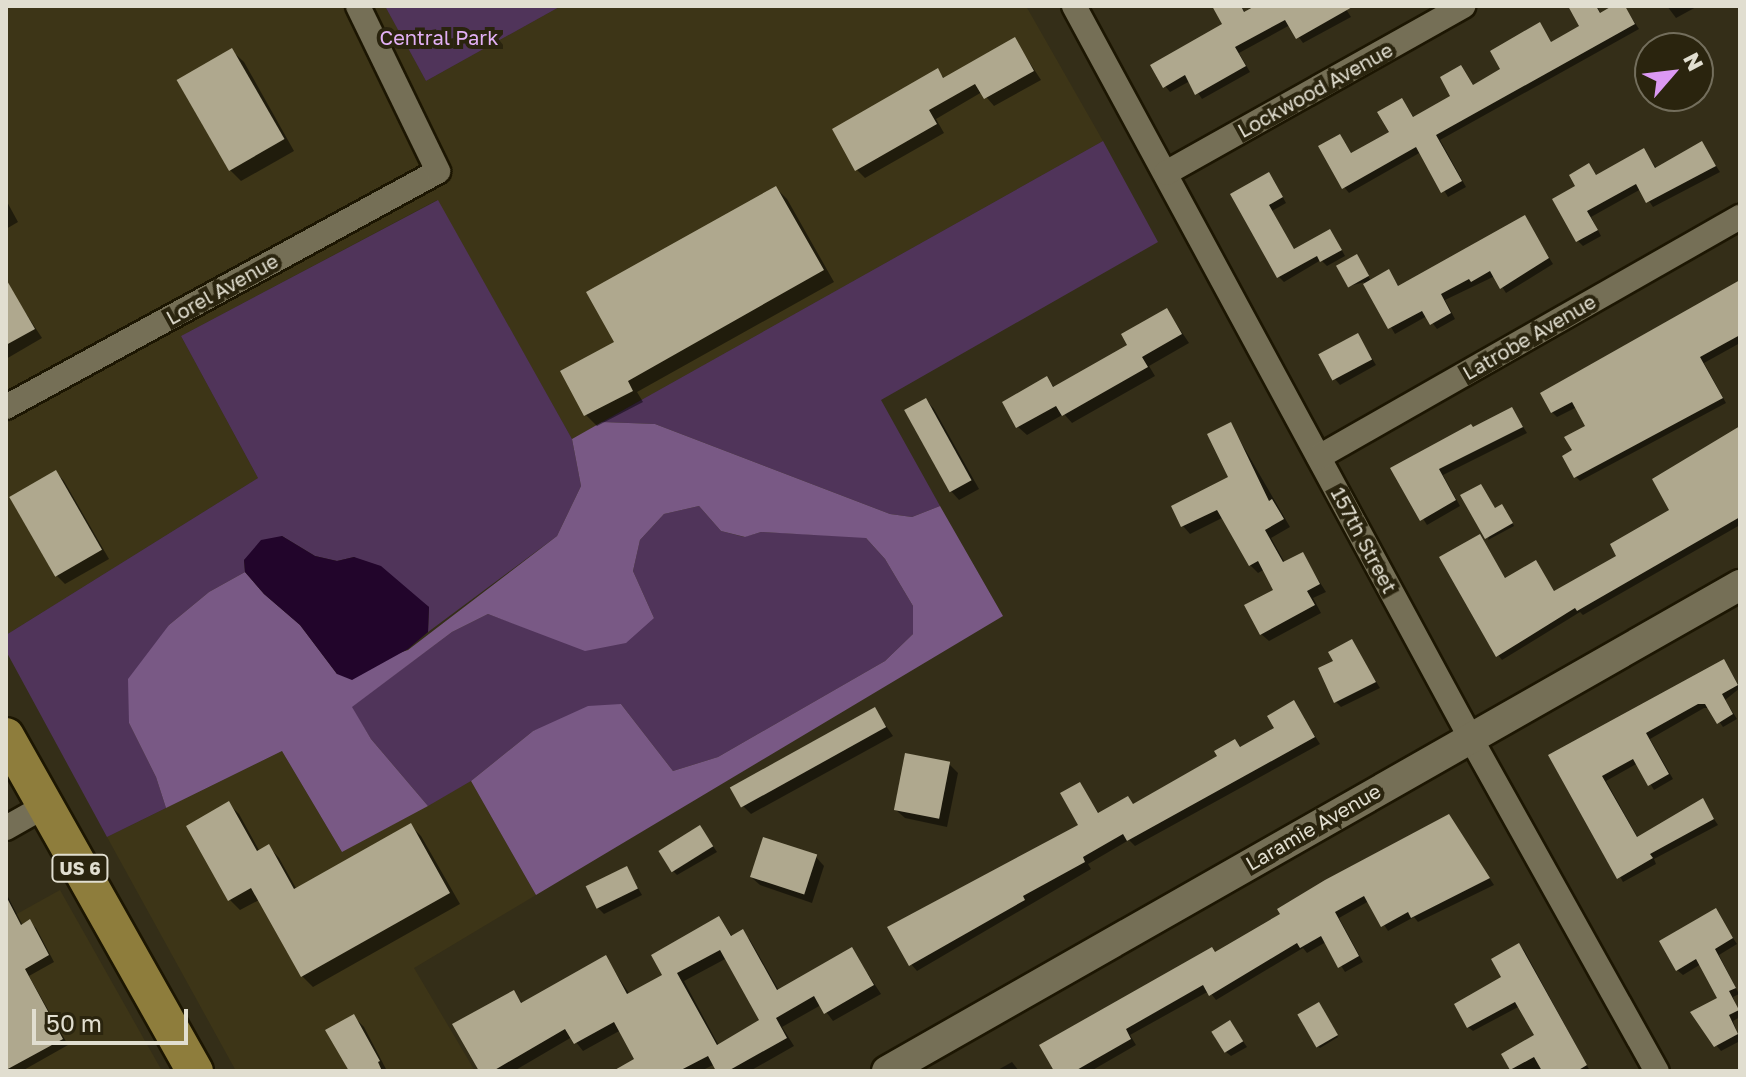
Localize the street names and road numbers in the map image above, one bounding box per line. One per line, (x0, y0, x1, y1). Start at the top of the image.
street label: Lockwood Avenue (1233, 37, 1397, 143)
street label: Lorel Avenue (162, 248, 282, 330)
street label: Latrobe Avenue (1458, 289, 1600, 385)
street label: 157th Street (1326, 483, 1402, 597)
street label: Laramie Avenue (1241, 779, 1385, 875)
road number: US 6 (50, 854, 110, 882)

